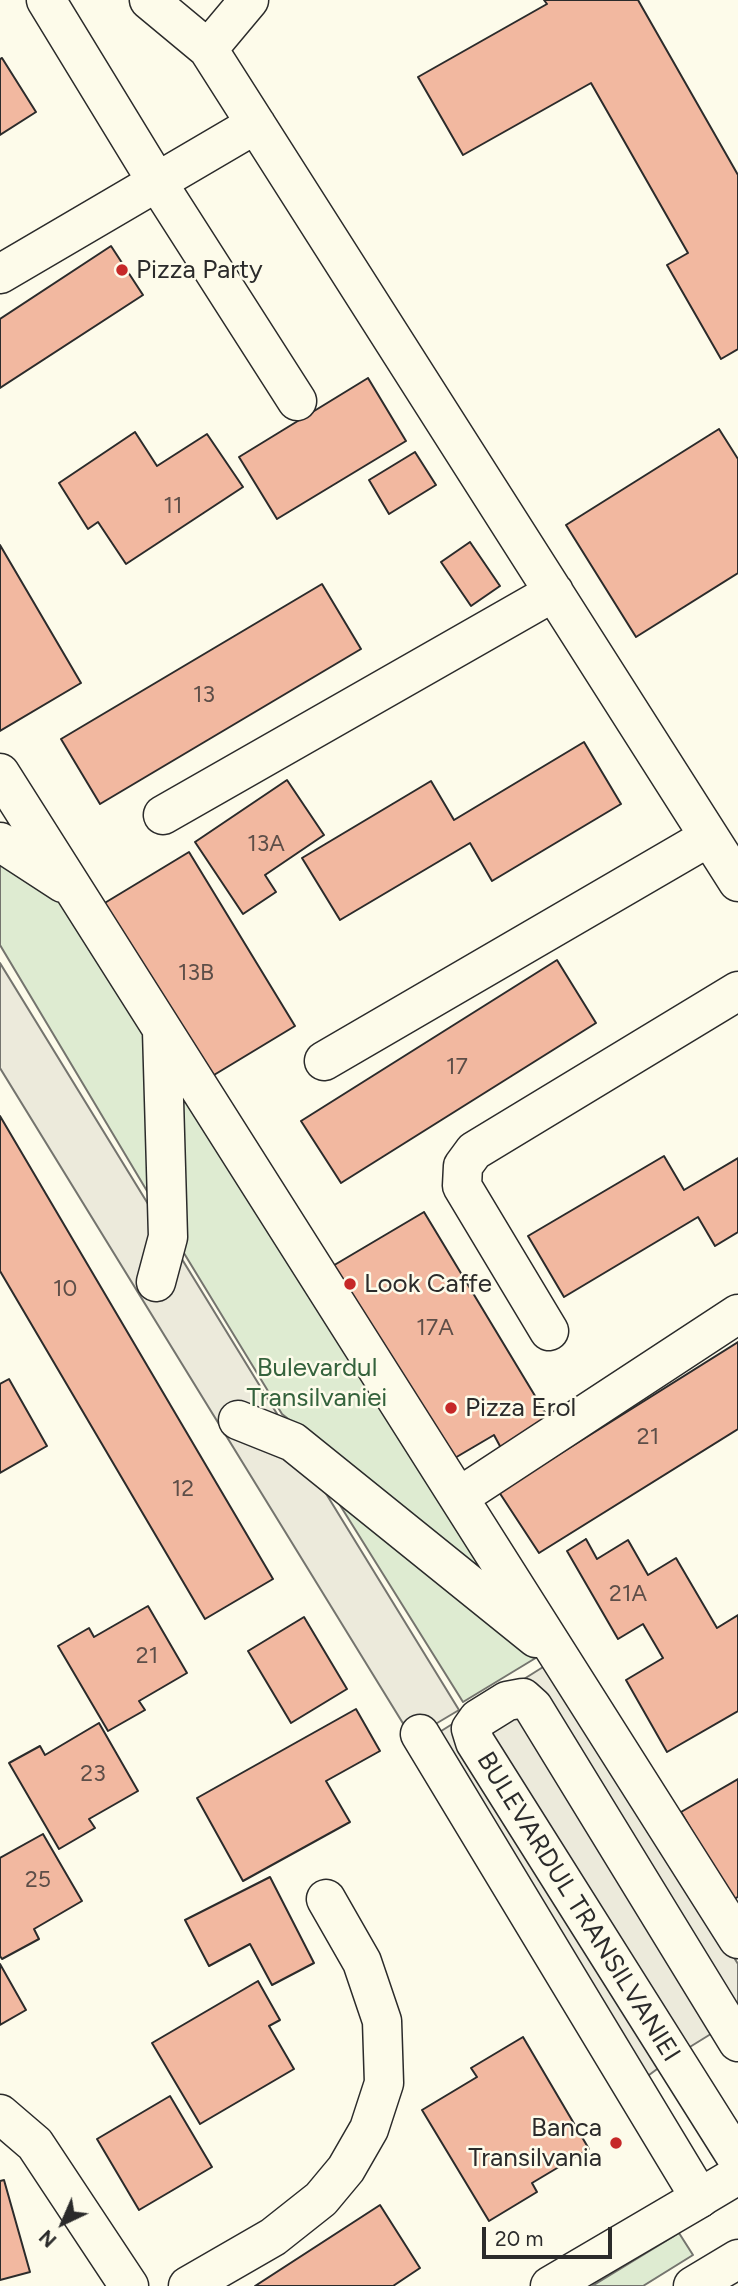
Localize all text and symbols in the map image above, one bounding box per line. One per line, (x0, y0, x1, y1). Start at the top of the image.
place label: Pizza Party (136, 254, 263, 286)
marker: Pizza Party (114, 262, 130, 278)
house number: 11 (164, 492, 182, 520)
house number: 13 (193, 681, 215, 709)
house number: 13A (247, 830, 285, 858)
house number: 13B (178, 959, 214, 987)
house number: 17 (446, 1053, 468, 1081)
place label: Look Caffe (364, 1268, 492, 1300)
house number: 10 (53, 1275, 77, 1303)
marker: Look Caffe (342, 1276, 358, 1292)
house number: 17A (416, 1314, 454, 1342)
park label: Bulevardul Transilvaniei (247, 1352, 387, 1414)
place label: Pizza Erol (465, 1392, 576, 1424)
marker: Pizza Erol (443, 1400, 459, 1416)
house number: 21 (637, 1423, 659, 1451)
house number: 12 (172, 1475, 194, 1503)
house number: 21A (609, 1580, 647, 1608)
house number: 21 (136, 1642, 158, 1670)
street label: BULEVARDUL TRANSILVANIEI (470, 1746, 686, 2068)
house number: 23 (80, 1760, 106, 1788)
house number: 25 (25, 1866, 51, 1894)
place label: Banca Transilvania (468, 2112, 602, 2174)
marker: Banca Transilvania (608, 2135, 624, 2151)
north arrow (28, 2188, 98, 2258)
scale bar (486, 2212, 616, 2256)
text: N (35, 2225, 61, 2252)
text: 20 m (495, 2226, 543, 2251)

